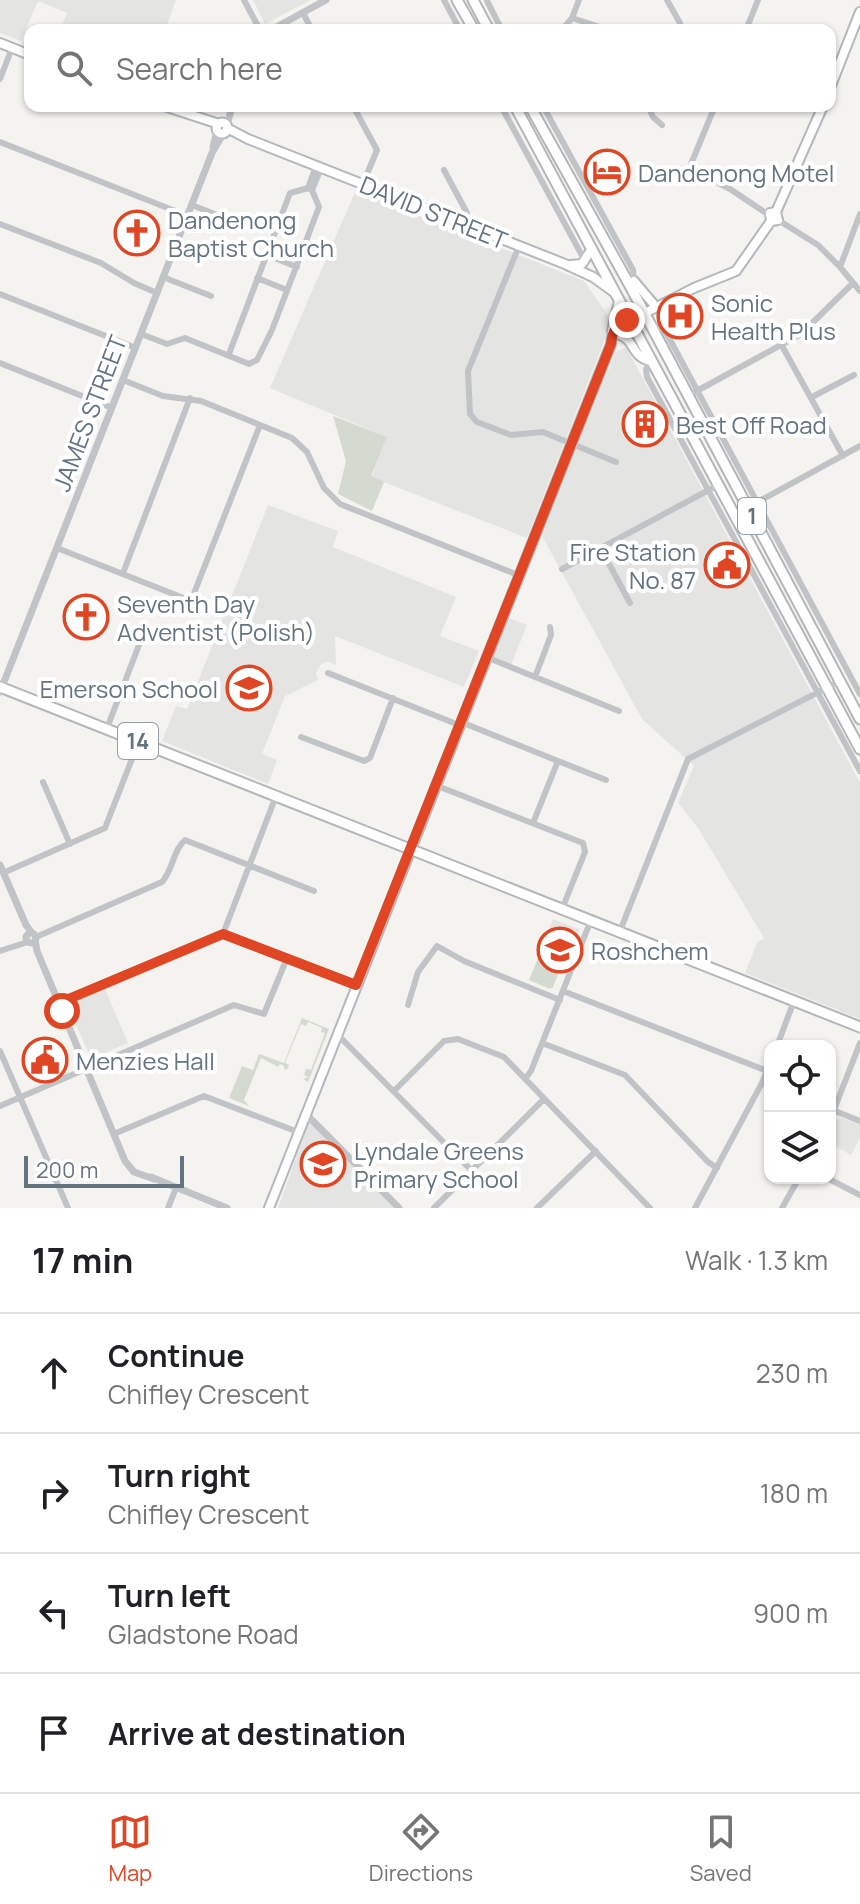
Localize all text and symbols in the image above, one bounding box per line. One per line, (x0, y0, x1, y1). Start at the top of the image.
search box (24, 24, 836, 112)
icon: search (52, 46, 96, 90)
text: Search here (116, 48, 283, 89)
hotel icon: Dandenong Motel (583, 148, 631, 196)
place label: Dandenong Motel (638, 156, 834, 189)
street label: DAVID STREET (355, 167, 513, 257)
place label: Dandenong Baptist Church (168, 203, 334, 264)
church icon: Dandenong Baptist Church (113, 209, 161, 257)
place label: Sonic Health Plus (711, 286, 836, 347)
hospital icon: Sonic Health Plus (656, 292, 704, 340)
route end (609, 302, 645, 338)
street label: JAMES STREET (44, 330, 134, 496)
building icon: Best Off Road (621, 400, 669, 448)
place label: Best Off Road (676, 408, 827, 441)
road number: 1 (738, 498, 766, 534)
place label: Fire Station No. 87 (570, 535, 696, 596)
public building icon: Fire Station No. 87 (703, 541, 751, 589)
place label: Seventh Day Adventist (Polish) (117, 587, 315, 648)
church icon: Seventh Day Adventist (Polish) (62, 593, 110, 641)
school or university icon: Emerson School (225, 664, 273, 712)
place label: Emerson School (40, 672, 218, 705)
road number: 14 (118, 723, 158, 759)
school or university icon: Roshchem (536, 926, 584, 974)
place label: Roshchem (591, 934, 709, 967)
route start (44, 993, 80, 1029)
public building icon: Menzies Hall (21, 1036, 69, 1084)
map controls (764, 1040, 836, 1184)
button: locate (764, 1040, 836, 1112)
place label: Menzies Hall (76, 1044, 215, 1077)
button: layers (764, 1112, 836, 1184)
place label: Lyndale Greens Primary School (354, 1134, 524, 1195)
school or university icon: Lyndale Greens Primary School (299, 1140, 347, 1188)
scale bar (24, 1152, 184, 1188)
text: 200 m (36, 1155, 98, 1185)
text: 17 min (32, 1237, 133, 1283)
text: Walk · 1.3 km (685, 1242, 828, 1278)
text: Continue (108, 1335, 244, 1376)
icon: ahead (32, 1351, 76, 1395)
text: 230 m (756, 1355, 828, 1391)
text: Chifley Crescent (108, 1376, 309, 1412)
text: Turn right (108, 1455, 251, 1496)
icon: right (32, 1471, 76, 1515)
text: 180 m (760, 1475, 828, 1511)
text: Chifley Crescent (108, 1496, 309, 1532)
text: Turn left (108, 1575, 231, 1616)
icon: left (32, 1591, 76, 1635)
text: 900 m (753, 1595, 828, 1631)
text: Gladstone Road (108, 1616, 299, 1652)
icon: arrive (32, 1711, 76, 1755)
text: Arrive at destination (108, 1713, 406, 1754)
tab: Map (108, 1810, 152, 1888)
tab: Directions (369, 1810, 473, 1888)
tab: Saved (690, 1810, 752, 1888)

